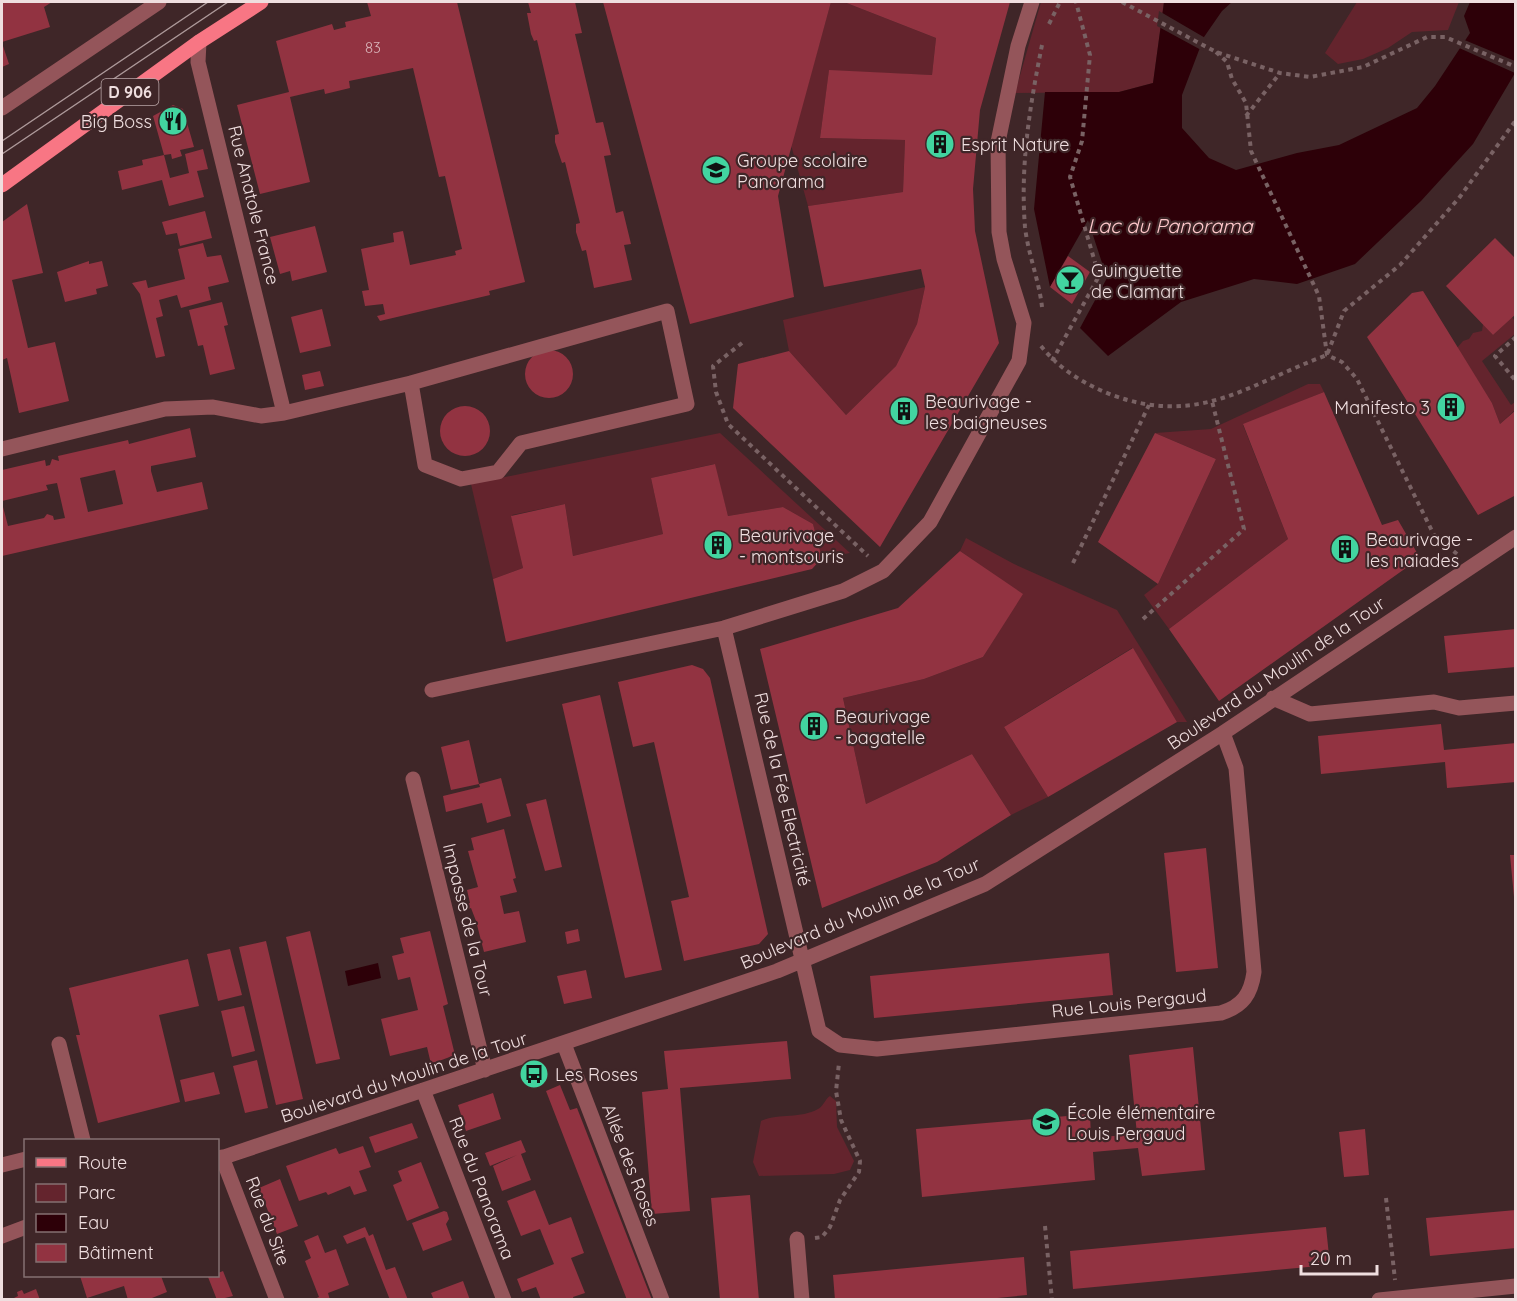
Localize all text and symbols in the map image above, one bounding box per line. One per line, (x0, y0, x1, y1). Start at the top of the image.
house number: 83 (365, 38, 381, 57)
road number: D 906 (102, 79, 158, 105)
restaurant icon: Big Boss (157, 105, 189, 137)
place label: Big Boss (81, 110, 152, 133)
street label: Rue Anatole France (223, 123, 285, 287)
building icon: Esprit Nature (924, 128, 956, 160)
place label: Esprit Nature (961, 133, 1069, 156)
place label: Groupe scolaire Panorama (737, 149, 867, 193)
school or university icon: Groupe scolaire Panorama (700, 154, 732, 186)
water label: Lac du Panorama (1087, 213, 1255, 238)
place label: Guinguette de Clamart (1091, 259, 1184, 303)
bar icon: Guinguette de Clamart (1054, 264, 1086, 296)
place label: Beaurivage - les baigneuses (925, 390, 1047, 434)
building icon: Manifesto 3 (1435, 391, 1467, 423)
building icon: Beaurivage - les baigneuses (888, 395, 920, 427)
place label: Manifesto 3 (1334, 396, 1430, 419)
place label: Beaurivage - montsouris (739, 524, 844, 568)
place label: Beaurivage - les naiades (1366, 528, 1473, 572)
building icon: Beaurivage - montsouris (702, 529, 734, 561)
building icon: Beaurivage - les naiades (1329, 533, 1361, 565)
street label: Boulevard du Moulin de la Tour (1163, 591, 1389, 755)
street label: Rue de la Fée Electricité (749, 690, 817, 888)
place label: Beaurivage - bagatelle (835, 705, 930, 749)
building icon: Beaurivage - bagatelle (798, 710, 830, 742)
street label: Impasse de la Tour (438, 841, 498, 999)
street label: Boulevard du Moulin de la Tour (737, 852, 983, 974)
street label: Rue Louis Pergaud (1050, 983, 1208, 1023)
street label: Boulevard du Moulin de la Tour (278, 1026, 530, 1128)
bus stop icon: Les Roses (518, 1058, 550, 1090)
place label: Les Roses (555, 1063, 638, 1086)
street label: Allée des Roses (597, 1101, 665, 1229)
place label: École élémentaire Louis Pergaud (1067, 1101, 1215, 1145)
school or university icon: École élémentaire Louis Pergaud (1030, 1106, 1062, 1138)
street label: Rue du Panorama (444, 1113, 520, 1263)
legend (24, 1139, 219, 1277)
text: Route (78, 1151, 127, 1174)
street label: Rue du Site (240, 1173, 296, 1269)
text: Parc (78, 1181, 115, 1204)
text: Eau (78, 1211, 109, 1234)
scale bar (1301, 1238, 1378, 1276)
text: Bâtiment (78, 1241, 154, 1264)
text: 20 m (1310, 1247, 1352, 1270)

